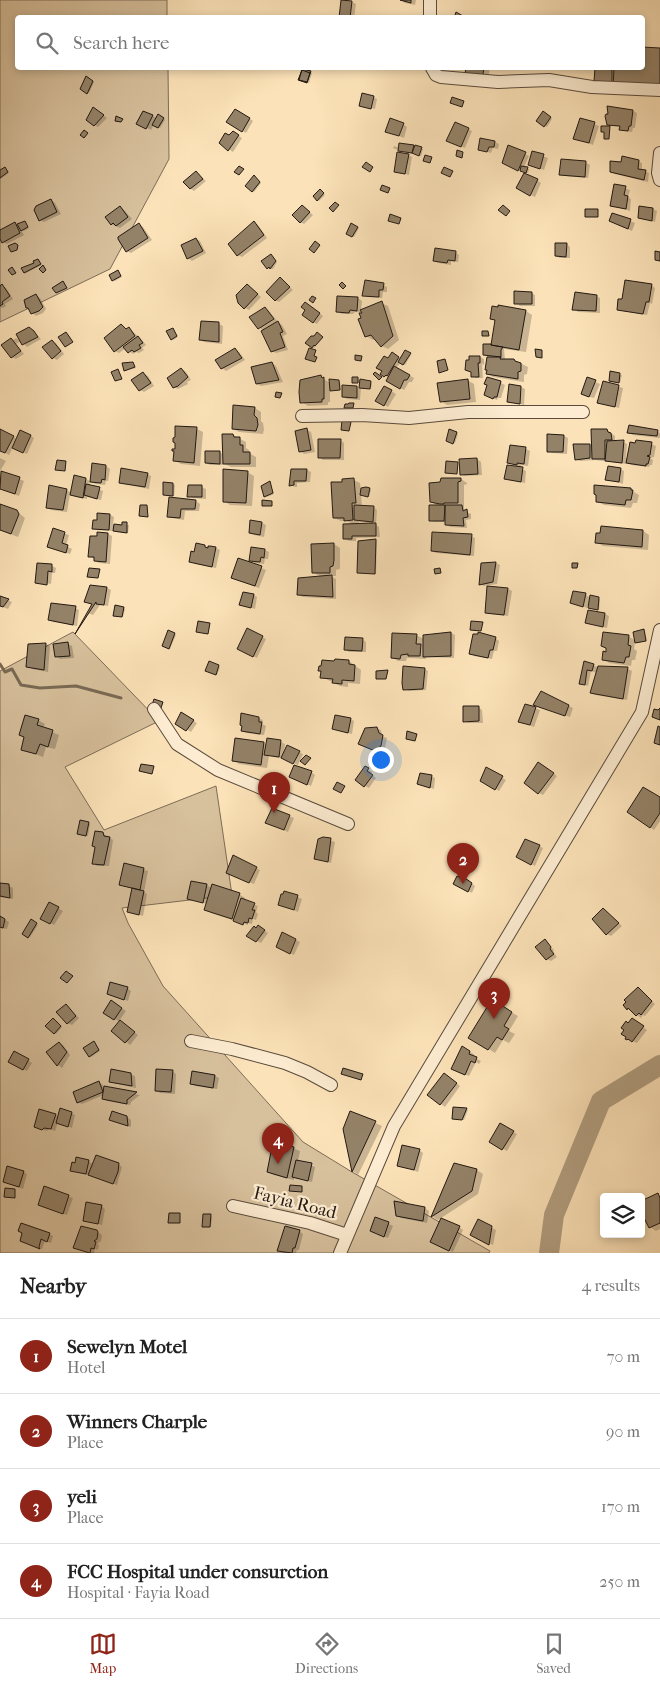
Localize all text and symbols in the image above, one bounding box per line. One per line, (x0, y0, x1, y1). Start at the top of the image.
search box (15, 15, 645, 70)
icon: search (33, 29, 61, 57)
text: Search here (73, 32, 169, 54)
your location (368, 747, 394, 773)
pin: 1 (258, 772, 290, 813)
pin: 2 (447, 843, 479, 884)
pin: 3 (478, 978, 510, 1019)
pin: 4 (262, 1123, 294, 1164)
street label: Fayia Road (251, 1183, 339, 1223)
map controls (600, 1193, 645, 1238)
button: layers (600, 1193, 645, 1238)
text: Nearby (20, 1274, 86, 1298)
text: 4 results (582, 1276, 640, 1295)
text: Sewelyn Motel (67, 1336, 187, 1358)
text: 1 (33, 1347, 39, 1366)
text: 70 m (607, 1347, 640, 1366)
text: Hotel (67, 1358, 105, 1377)
text: Winners Charple (67, 1411, 207, 1433)
text: 2 (32, 1422, 40, 1441)
text: 90 m (606, 1422, 640, 1441)
text: Place (67, 1433, 103, 1452)
text: yeli (67, 1486, 97, 1508)
text: 3 (33, 1497, 39, 1516)
text: 170 m (601, 1497, 640, 1516)
text: Place (67, 1508, 103, 1527)
text: FCC Hospital under consurction (67, 1561, 328, 1583)
text: 4 (31, 1572, 41, 1591)
text: 250 m (599, 1572, 640, 1591)
text: Hospital · Fayia Road (67, 1583, 210, 1602)
tab: Map (89, 1630, 117, 1677)
tab: Directions (295, 1630, 358, 1677)
tab: Saved (536, 1630, 571, 1677)

